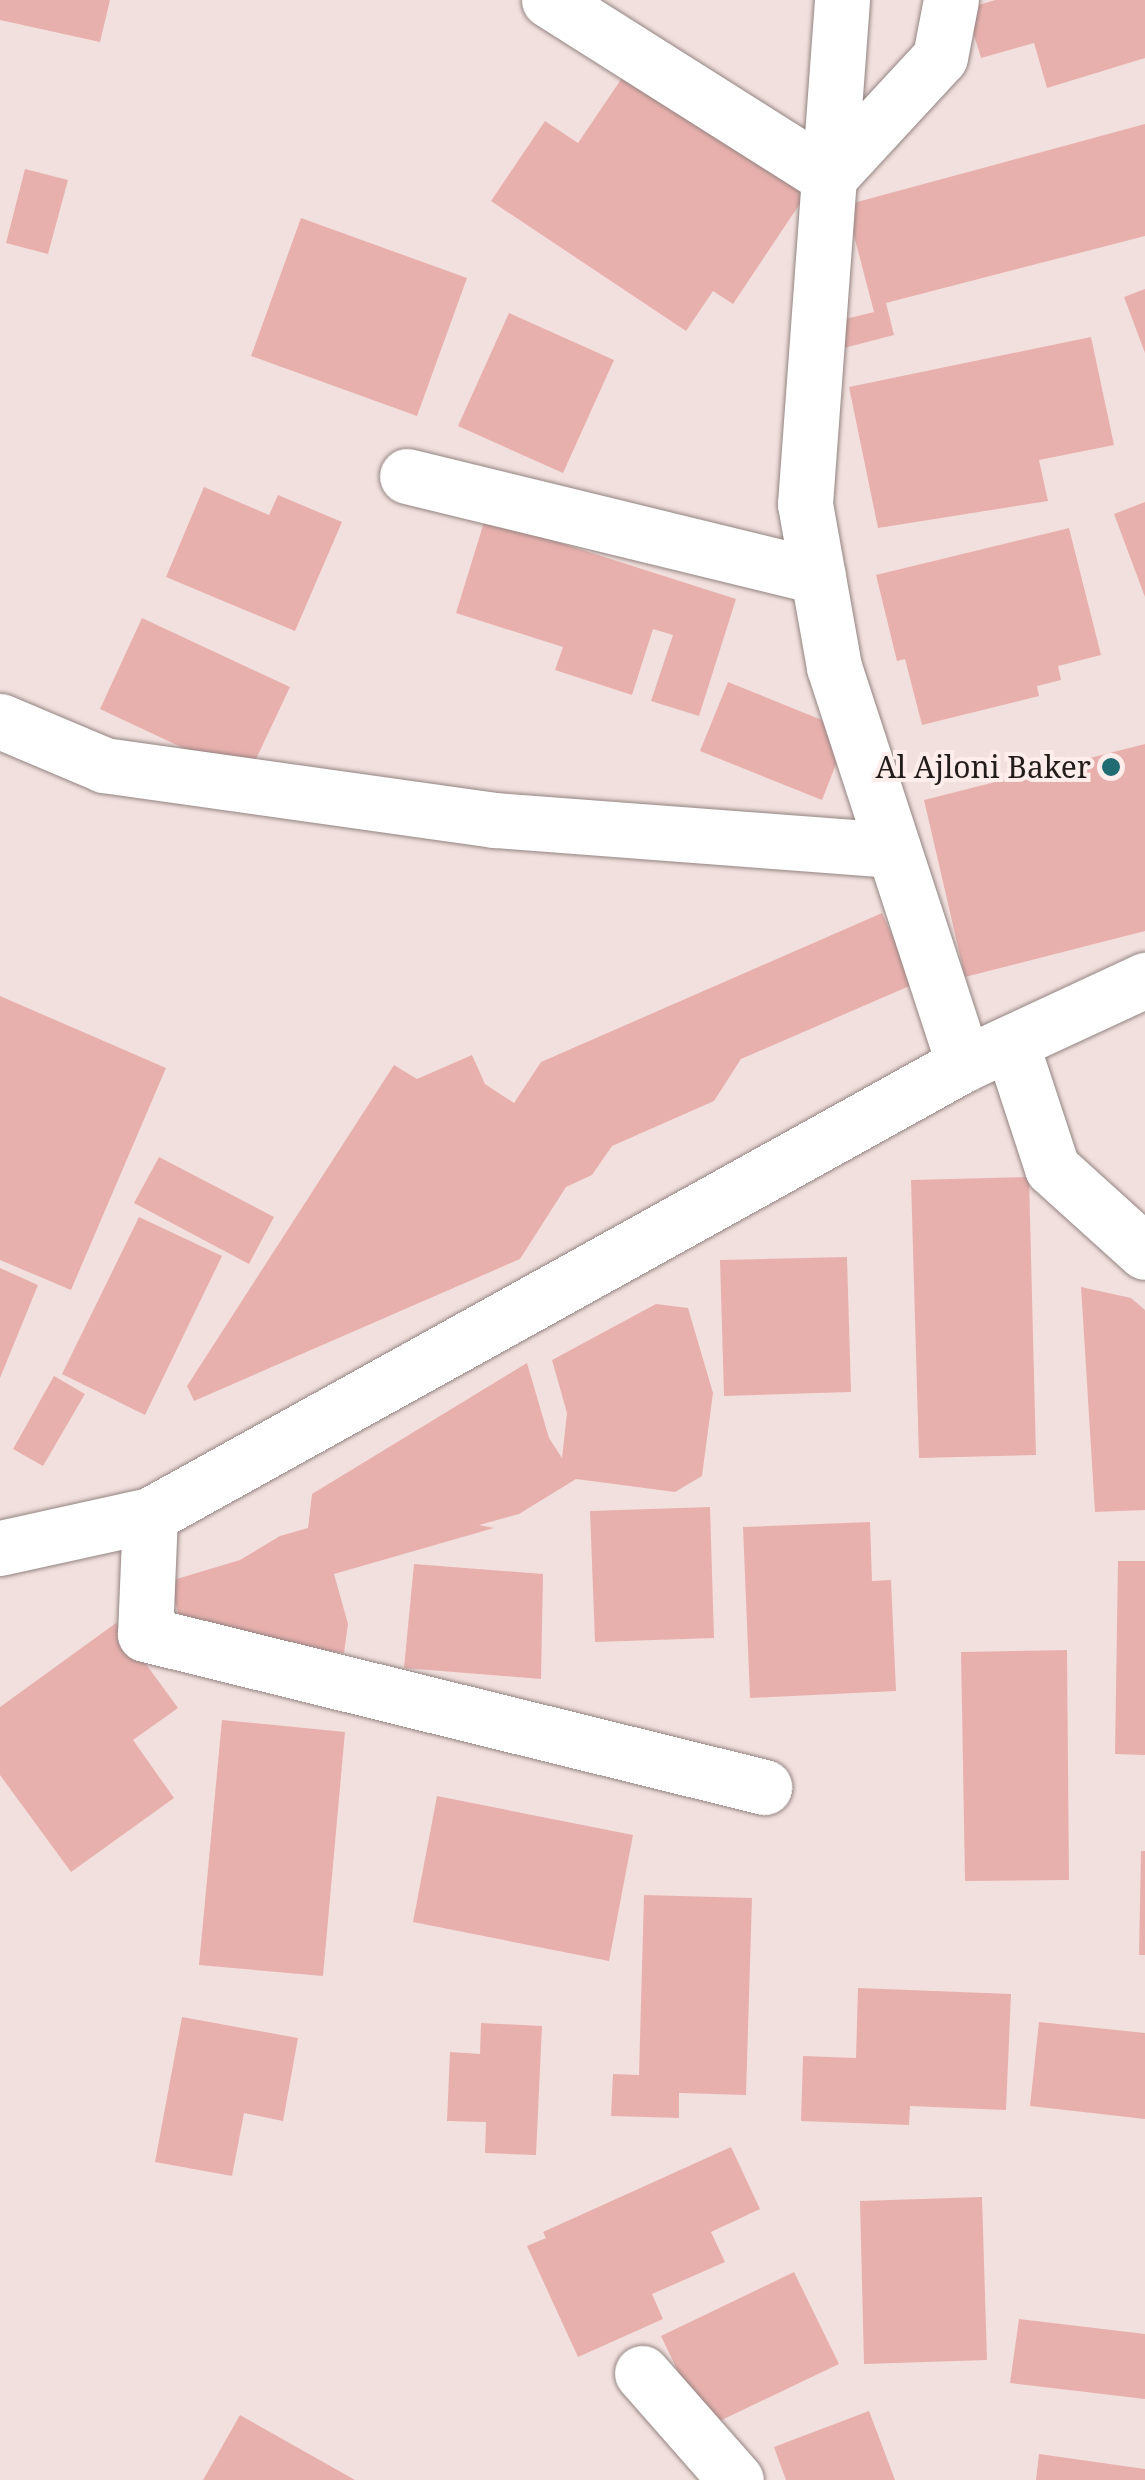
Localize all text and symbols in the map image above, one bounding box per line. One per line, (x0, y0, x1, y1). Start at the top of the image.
place label: Al Ajloni Baker (876, 749, 1091, 785)
marker: Al Ajloni Baker (1100, 756, 1122, 778)

